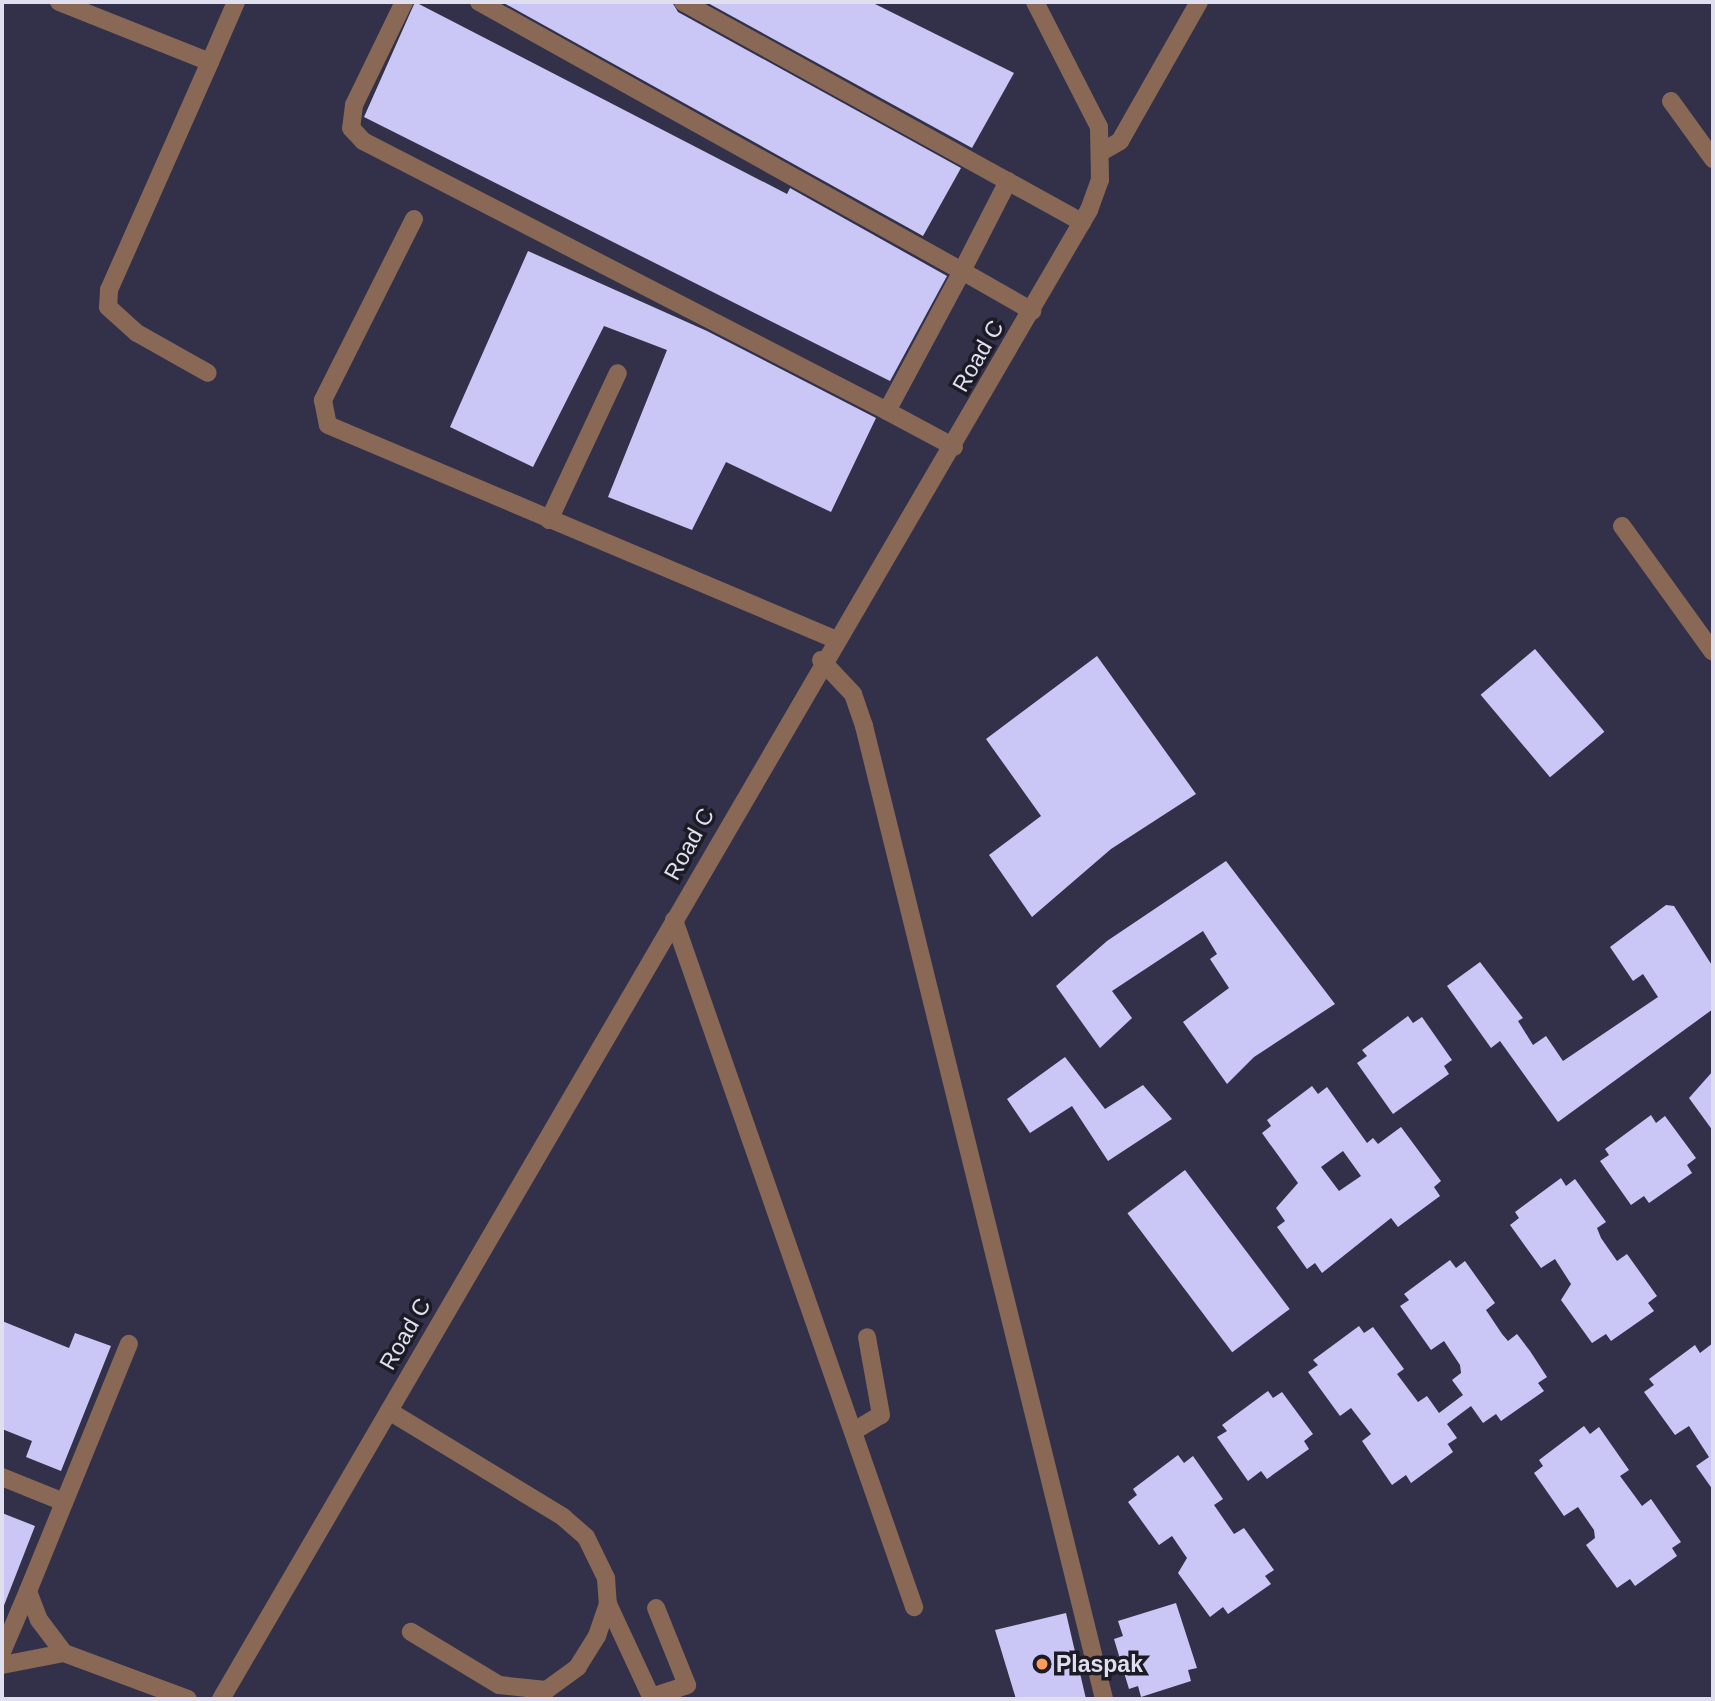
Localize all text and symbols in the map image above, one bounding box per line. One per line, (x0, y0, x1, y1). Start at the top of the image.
street label: Road C (947, 315, 1009, 397)
street label: Road C (658, 803, 720, 885)
street label: Road C (374, 1293, 436, 1375)
place label: Plaspak (1056, 1650, 1143, 1678)
marker: Plaspak (1034, 1656, 1050, 1672)

